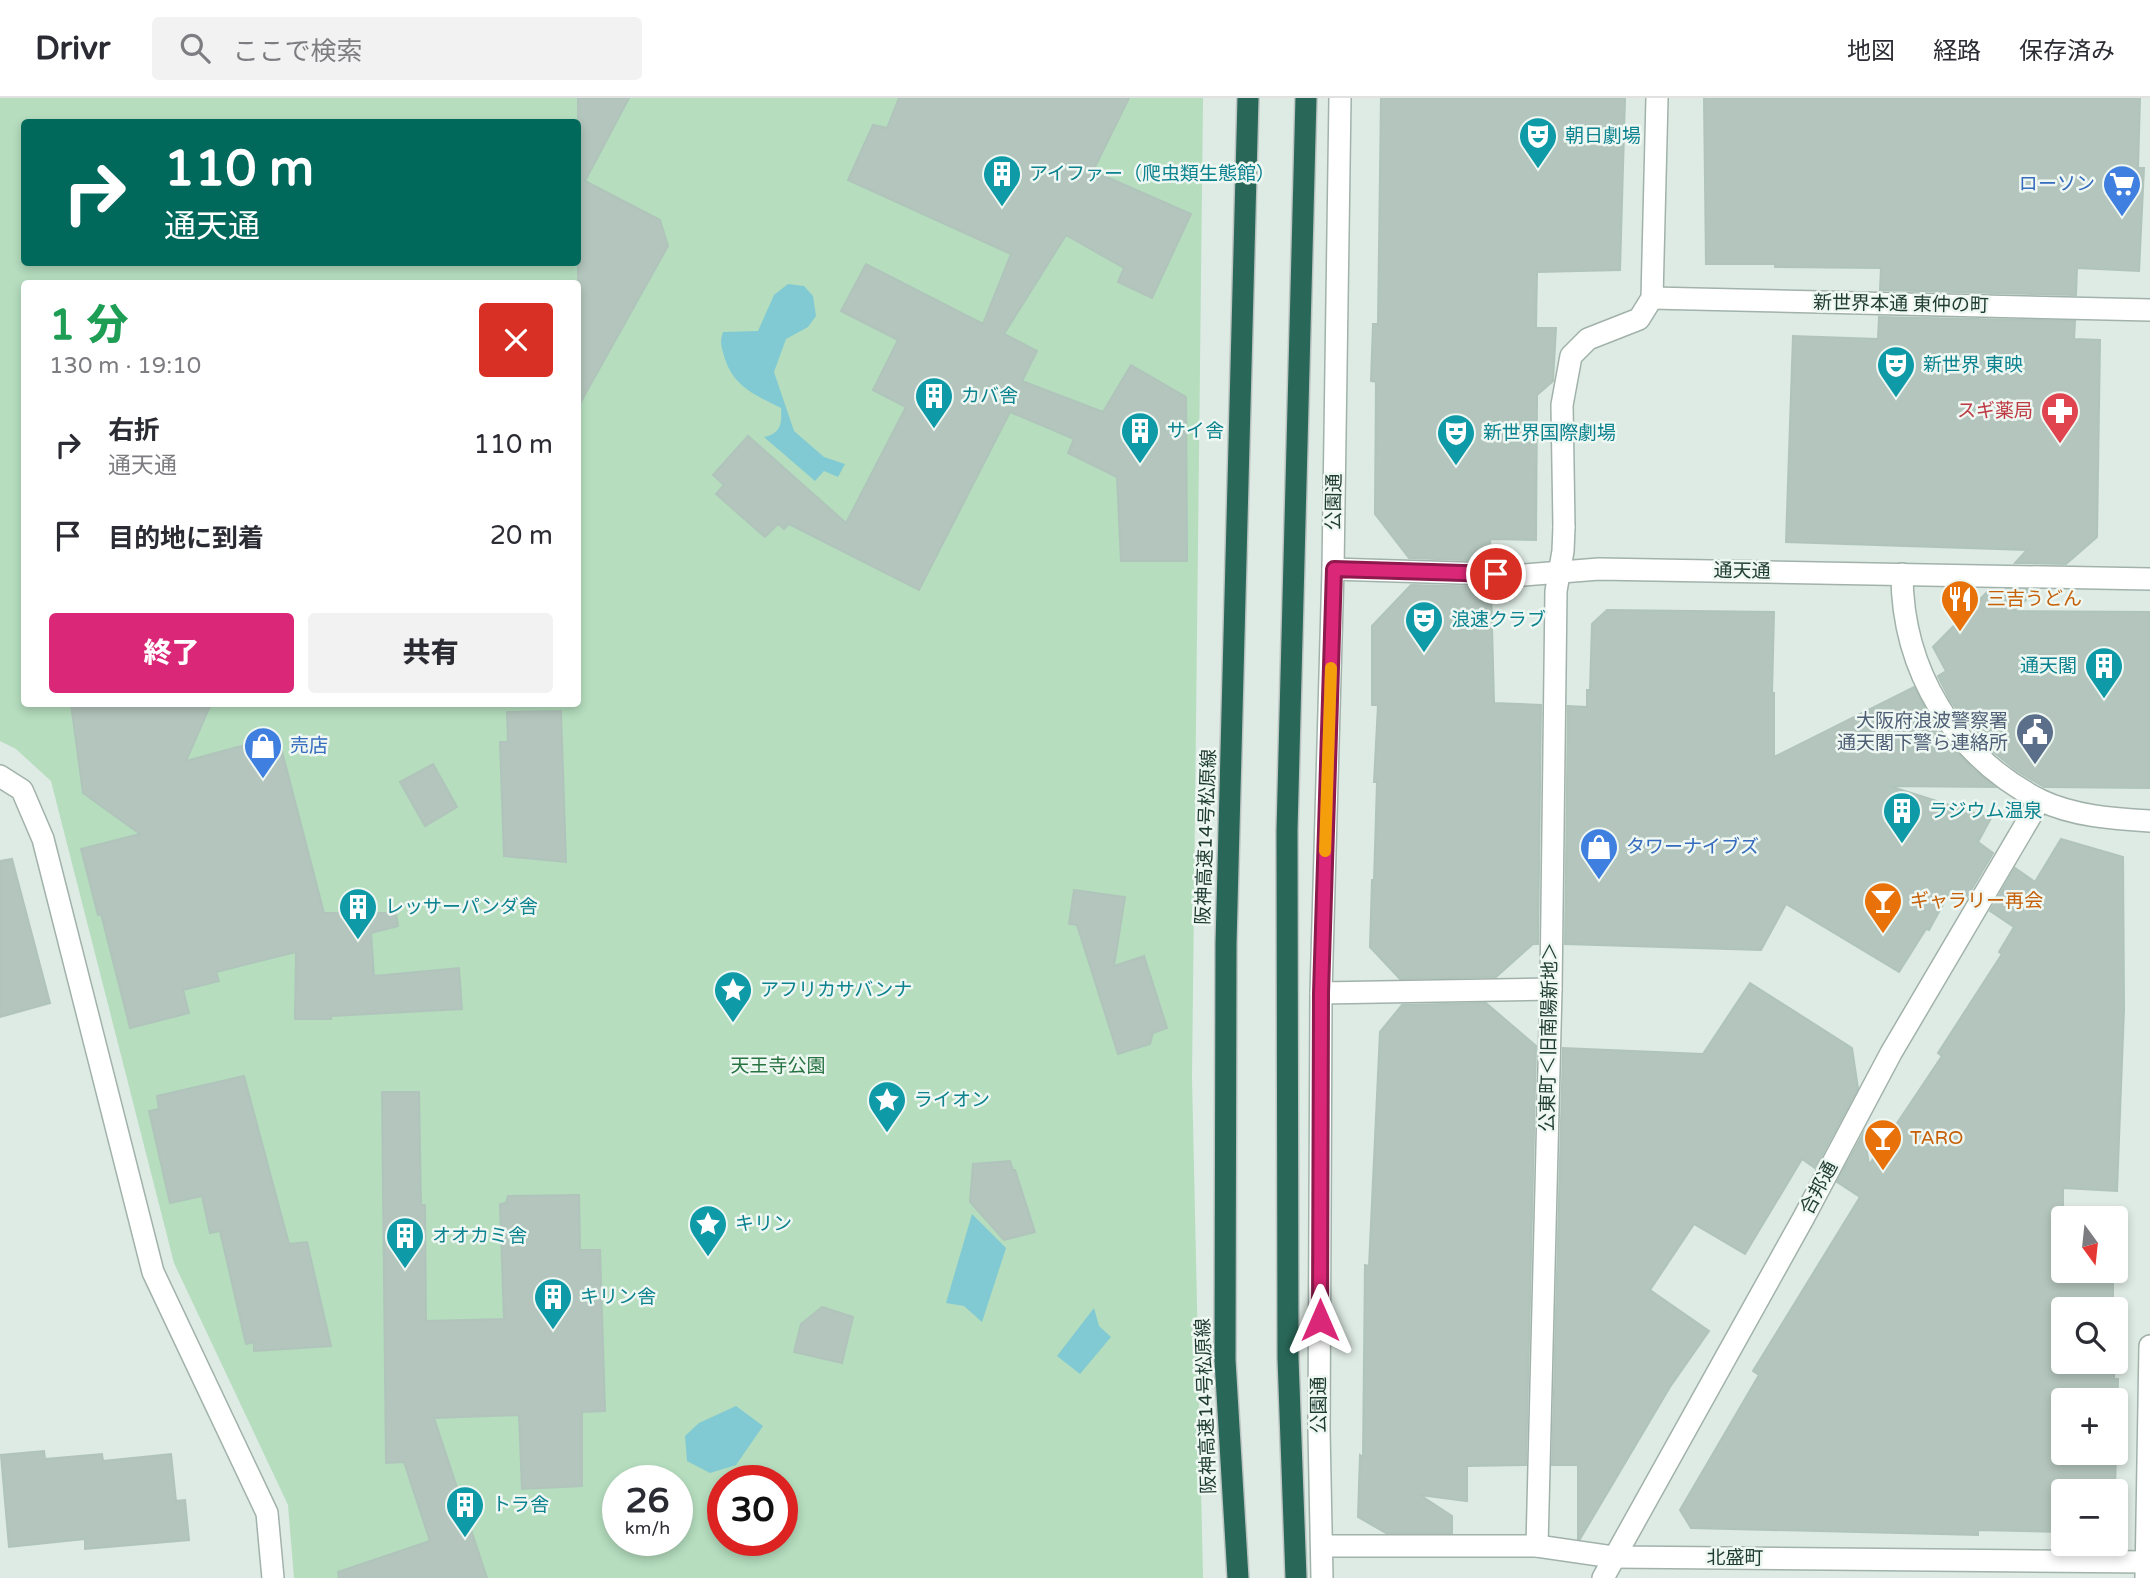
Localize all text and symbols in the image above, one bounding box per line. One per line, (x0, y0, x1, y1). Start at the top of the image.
search box (152, 17, 642, 80)
text: Drivr (35, 29, 110, 68)
icon: search (176, 29, 214, 67)
text: ここで検索 (232, 36, 363, 67)
text: 地図 (1847, 37, 1895, 66)
text: 経路 (1933, 37, 1981, 66)
text: 保存済み (2019, 37, 2115, 66)
theatre icon: 朝日劇場 (1517, 115, 1559, 170)
place label: 朝日劇場 (1565, 125, 1641, 147)
text: 110 m (164, 140, 314, 199)
icon: right (49, 147, 140, 238)
building icon: アイファー（爬虫類生態館） (981, 153, 1023, 208)
place label: アイファー（爬虫類生態館） (1029, 163, 1275, 185)
supermarket icon: ローソン (2101, 163, 2143, 218)
place label: ローソン (2019, 173, 2095, 195)
text: 通天通 (164, 208, 260, 246)
street label: 新世界本通 東仲の町 (1813, 291, 1989, 317)
text: 1 分 (49, 300, 128, 351)
button: close (479, 303, 553, 377)
theatre icon: 新世界 東映 (1875, 344, 1917, 399)
text: 130 m · 19:10 (49, 352, 201, 380)
place label: 新世界 東映 (1923, 354, 2023, 376)
building icon: カバ舎 (913, 375, 955, 430)
place label: カバ舎 (961, 385, 1018, 407)
pharmacy icon: スギ薬局 (2039, 390, 2081, 445)
place label: スギ薬局 (1957, 400, 2033, 422)
building icon: サイ舎 (1119, 410, 1161, 465)
theatre icon: 新世界国際劇場 (1435, 412, 1477, 467)
text: 右折 (108, 415, 160, 446)
place label: サイ舎 (1167, 420, 1224, 442)
place label: 新世界国際劇場 (1483, 422, 1616, 444)
icon: right (49, 426, 87, 464)
text: 110 m (473, 429, 553, 460)
text: 通天通 (108, 452, 177, 480)
street label: 公園通 (1323, 473, 1345, 531)
icon: arrive (49, 517, 87, 555)
text: 20 m (490, 520, 553, 551)
text: 目的地に到着 (108, 523, 264, 554)
pin (1466, 544, 1526, 604)
icon: arrive (1477, 555, 1515, 593)
street label: 通天通 (1713, 560, 1771, 582)
restaurant icon: 三吉うどん (1939, 578, 1981, 633)
place label: 三吉うどん (1987, 588, 2082, 610)
theatre icon: 浪速クラブ (1403, 599, 1445, 654)
place label: 浪速クラブ (1451, 609, 1546, 631)
button: 終了 (49, 613, 294, 693)
button: 共有 (308, 613, 553, 693)
building icon: 通天閣 (2083, 645, 2125, 700)
place label: 通天閣 (2020, 655, 2077, 677)
place label: 大阪府浪波警察署 通天閣下警ら連絡所 (1837, 710, 2008, 754)
public building icon: 大阪府浪波警察署 通天閣下警ら連絡所 (2014, 711, 2056, 766)
shop icon: 売店 (242, 725, 284, 780)
place label: 売店 (290, 735, 328, 757)
street label: 阪神高速14号松原線 (1192, 749, 1220, 925)
building icon: ラジウム温泉 (1881, 790, 1923, 845)
place label: ラジウム温泉 (1929, 800, 2043, 822)
shop icon: タワーナイブズ (1578, 826, 1620, 881)
place label: タワーナイブズ (1626, 836, 1759, 858)
bar icon: ギャラリー再会 (1862, 880, 1904, 935)
building icon: レッサーパンダ舎 (337, 886, 379, 941)
place label: ギャラリー再会 (1910, 890, 2043, 912)
place label: レッサーパンダ舎 (385, 896, 538, 918)
street label: 公東町＜旧南陽新地＞ (1536, 942, 1562, 1132)
place icon: アフリカサバンナ (712, 969, 754, 1024)
place label: アフリカサバンナ (760, 979, 912, 1001)
park label: 天王寺公園 (730, 1055, 826, 1077)
place icon: ライオン (866, 1079, 908, 1134)
place label: ライオン (914, 1089, 990, 1111)
bar icon: TARO (1862, 1117, 1904, 1172)
place label: TARO (1910, 1127, 1964, 1149)
street label: 合邦通 (1796, 1158, 1842, 1218)
place icon: キリン (687, 1203, 729, 1258)
north arrow (2051, 1206, 2128, 1283)
map controls (2051, 1206, 2128, 1556)
place label: キリン (735, 1213, 792, 1235)
building icon: オオカミ舎 (384, 1215, 426, 1270)
place label: オオカミ舎 (432, 1225, 527, 1247)
building icon: キリン舎 (532, 1276, 574, 1331)
position arrow (1283, 1283, 1357, 1357)
place label: キリン舎 (580, 1286, 656, 1308)
button: search (2051, 1297, 2128, 1374)
street label: 阪神高速14号松原線 (1192, 1318, 1220, 1494)
street label: 公園通 (1308, 1376, 1330, 1434)
button: + (2051, 1388, 2128, 1465)
speed limit sign: 30 (707, 1465, 798, 1556)
button: − (2051, 1479, 2128, 1556)
text: 26 (626, 1480, 669, 1522)
building icon: トラ舎 (444, 1484, 486, 1539)
place label: トラ舎 (492, 1494, 549, 1516)
text: km/h (625, 1517, 670, 1539)
street label: 北盛町 (1706, 1547, 1764, 1569)

